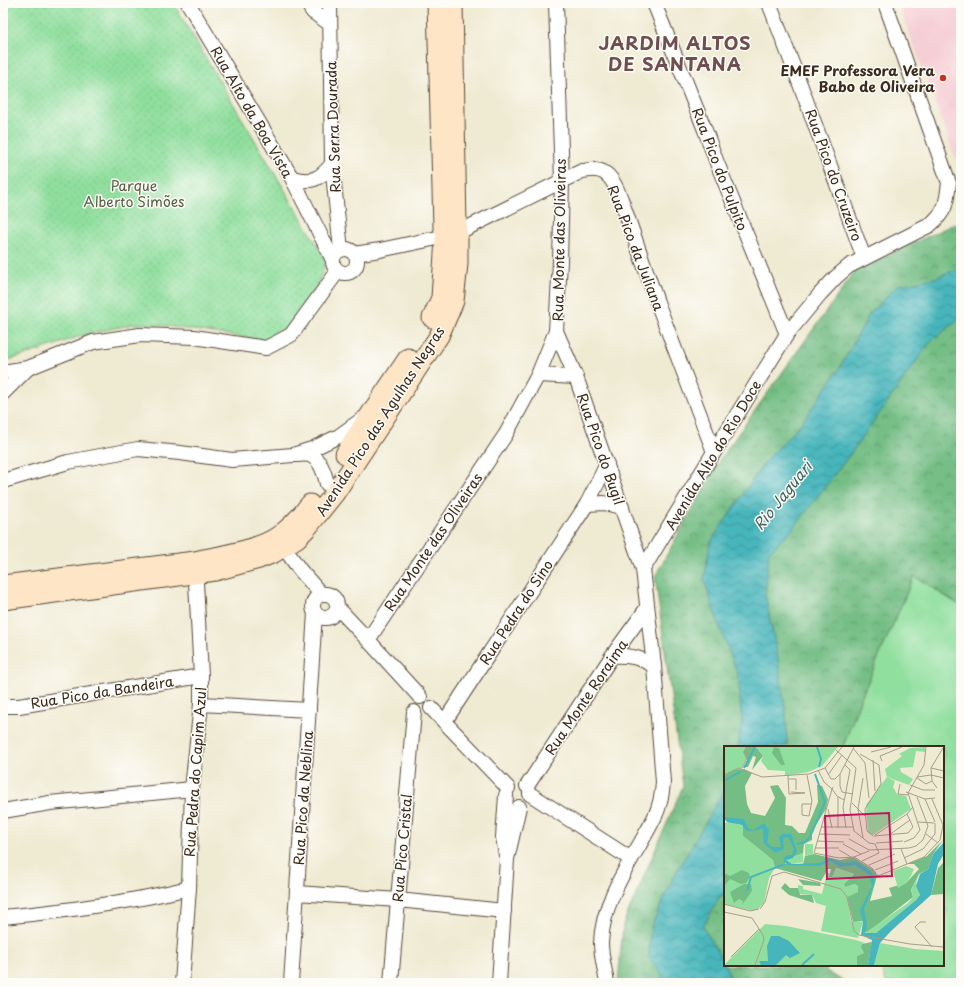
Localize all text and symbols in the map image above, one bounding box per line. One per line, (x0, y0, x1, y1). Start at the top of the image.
district label: JARDIM ALTOS DE SANTANA (598, 29, 752, 77)
street label: Rua Alto da Boa Vista (206, 42, 298, 182)
place label: EMEF Professora Vera Babo de Oliveira (781, 60, 935, 97)
street label: Rua Serra Dourada (320, 61, 346, 193)
marker: EMEF Professora Vera Babo de Oliveira (938, 73, 948, 83)
street label: Rua Pico do Pulpito (687, 105, 753, 234)
street label: Rua Pico do Cruzeiro (800, 106, 868, 244)
street label: Rua Monte das Oliveiras (547, 158, 571, 322)
park label: Parque Alberto Simões (84, 175, 184, 212)
street label: Rua Pico da Juliana (602, 182, 670, 314)
street label: Avenida Pico das Agulhas Negras (311, 322, 449, 520)
street label: Avenida Alto do Rio Doce (660, 376, 766, 534)
street label: Rua Pico do Bugil (572, 390, 630, 508)
water label: Rio Jaguari (747, 454, 819, 534)
street label: Rua Monte das Oliveiras (379, 469, 487, 615)
street label: Rua Pedra do Sino (474, 555, 558, 669)
street label: Rua Monte Roraima (539, 635, 633, 759)
street label: Rua Pico da Bandeira (29, 670, 175, 714)
street label: Rua Pedra do Capim Azul (179, 686, 211, 858)
street label: Rua Pico da Neblina (288, 730, 318, 866)
inset map (724, 746, 944, 966)
street label: Rua Pico Cristal (387, 793, 417, 903)

